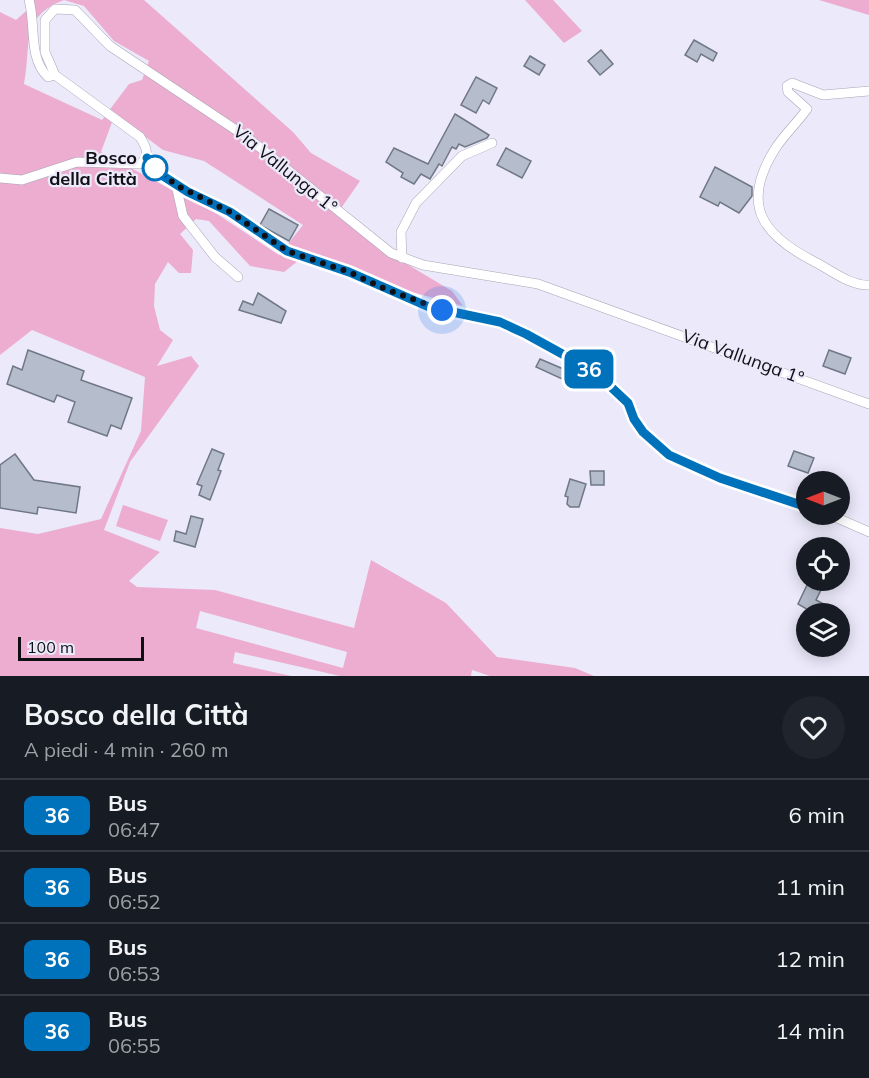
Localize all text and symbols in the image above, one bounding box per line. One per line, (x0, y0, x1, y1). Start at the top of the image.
street label: Via Vallunga 1° (228, 119, 342, 218)
place label: Bosco della Città (49, 146, 137, 190)
marker: Bosco della Città (142, 155, 168, 181)
your location (427, 295, 457, 325)
street label: Via Vallunga 1° (679, 324, 807, 389)
line badge: 36 (562, 350, 616, 388)
text: 36 (576, 356, 602, 382)
north arrow (796, 471, 850, 525)
map controls (796, 471, 850, 657)
button: locate (796, 537, 850, 591)
button: layers (796, 603, 850, 657)
scale bar (18, 634, 144, 662)
text: 100 m (27, 637, 74, 657)
button: heart (782, 696, 845, 759)
text: Bosco della Città (24, 697, 249, 732)
text: A piedi · 4 min · 260 m (24, 737, 228, 762)
text: Bus (108, 789, 147, 817)
text: 6 min (789, 801, 845, 829)
text: 36 (44, 802, 70, 828)
text: 06:47 (108, 817, 161, 842)
text: Bus (108, 861, 147, 889)
text: 11 min (775, 873, 845, 901)
text: 36 (44, 874, 70, 900)
text: 06:52 (108, 889, 161, 914)
text: Bus (108, 933, 147, 961)
text: 12 min (775, 945, 845, 973)
text: 36 (44, 946, 70, 972)
text: 06:53 (108, 961, 161, 986)
text: Bus (108, 1005, 147, 1033)
text: 14 min (775, 1017, 845, 1045)
text: 36 (44, 1018, 70, 1044)
text: 06:55 (108, 1033, 161, 1058)

